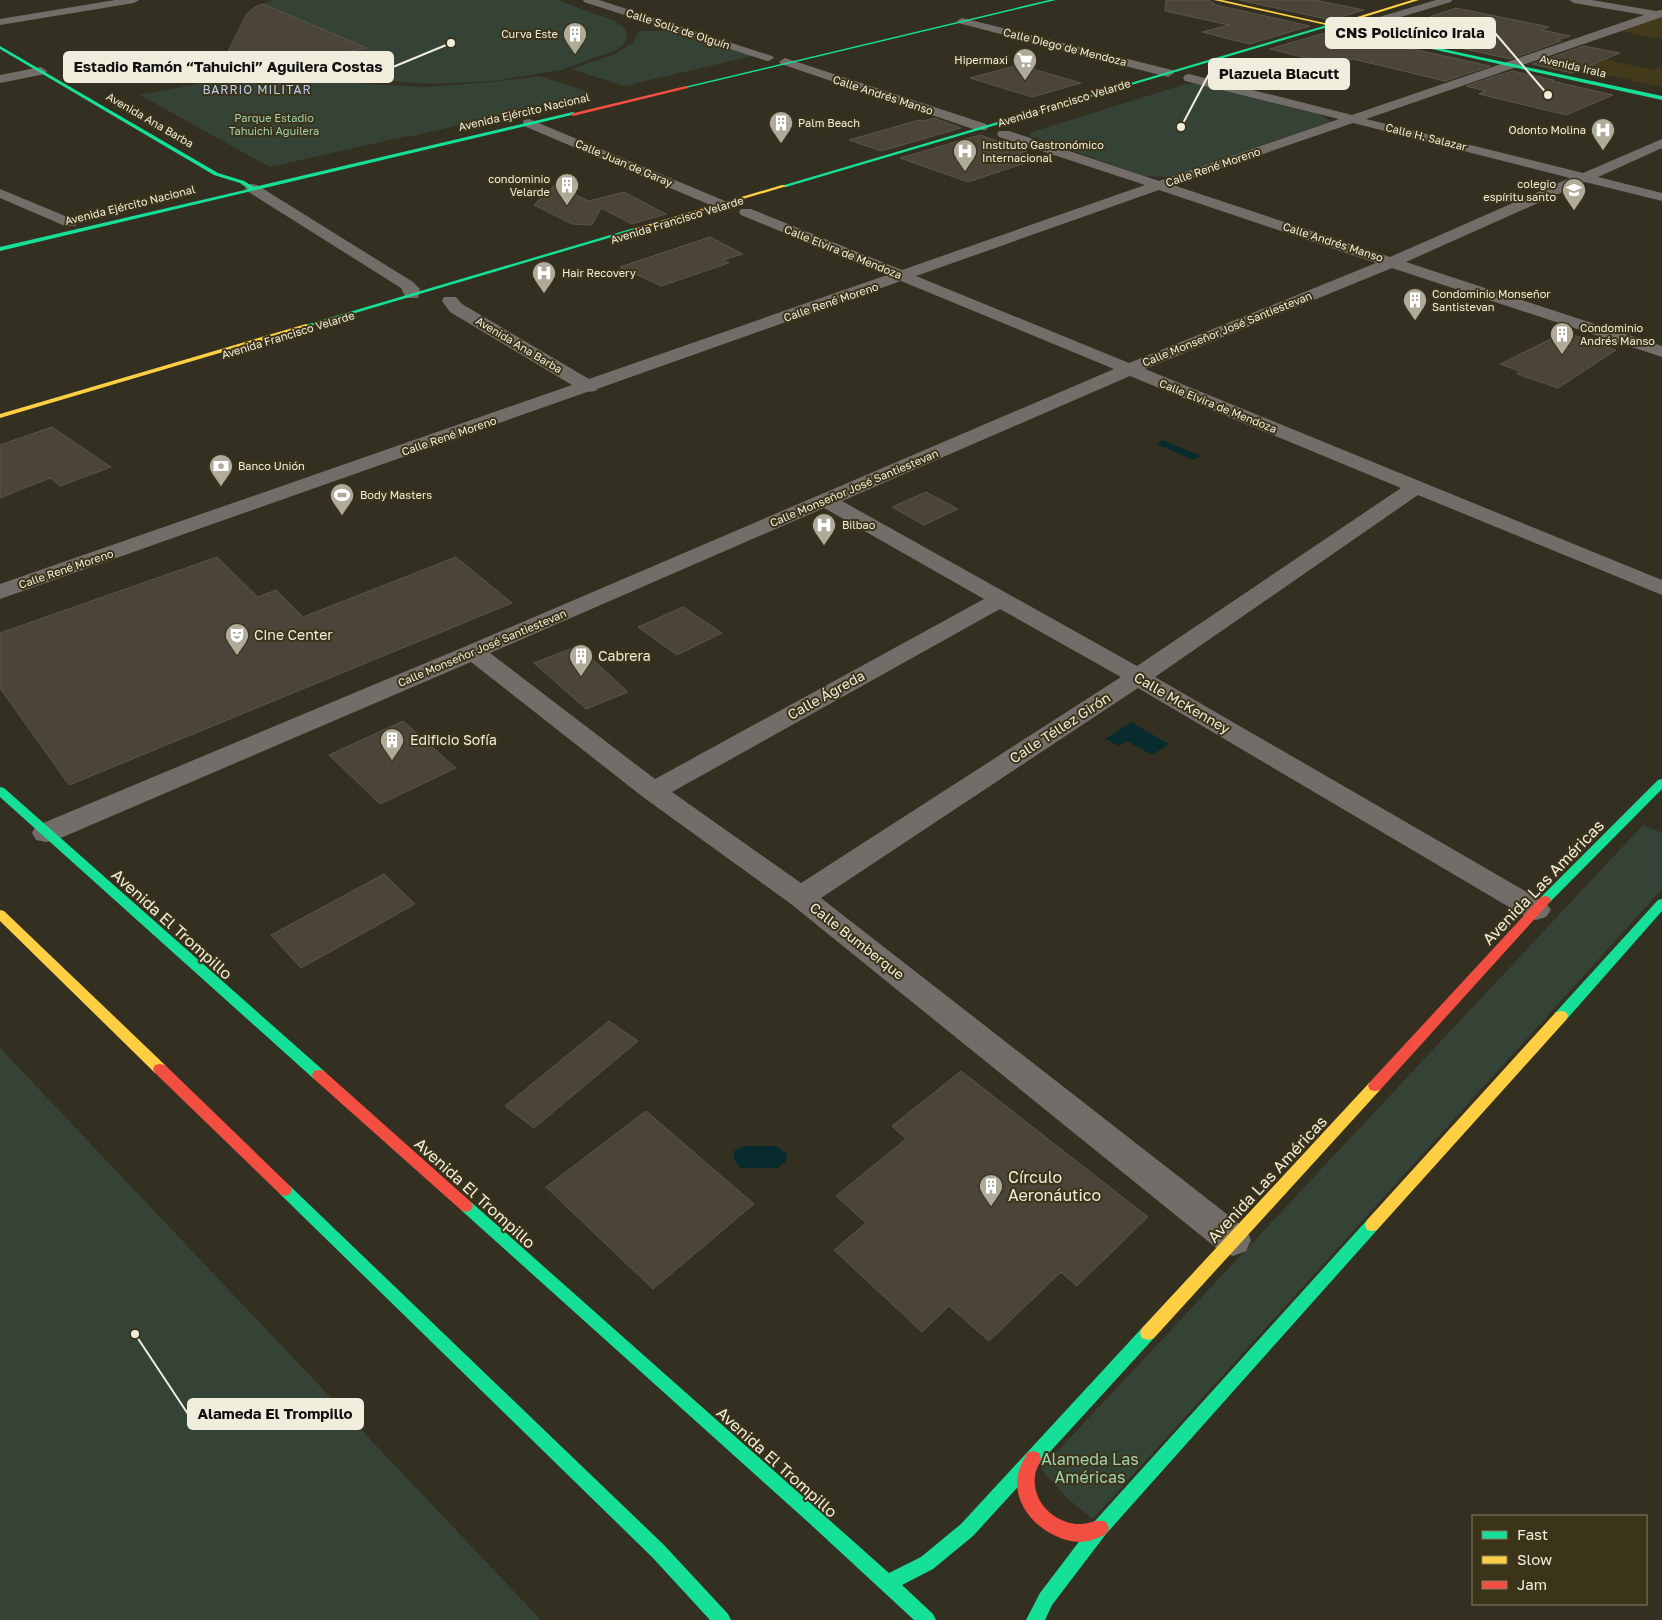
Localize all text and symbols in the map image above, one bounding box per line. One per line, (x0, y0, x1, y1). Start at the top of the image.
street label: Calle Soliz de Olguín (624, 6, 732, 52)
callout: CNS Policlínico Irala (1326, 18, 1495, 48)
building icon: Curva Este (562, 21, 588, 55)
text: CNS Policlínico Irala (1335, 23, 1485, 41)
street label: Calle Diego de Mendoza (1002, 25, 1128, 68)
place label: Curva Este (501, 27, 558, 40)
supermarket icon: Hipermaxi (1012, 47, 1038, 81)
callout: Estadio Ramón “Tahuichi” Aguilera Costas (64, 52, 393, 82)
street label: Avenida Irala (1538, 52, 1608, 80)
place label: Hipermaxi (954, 53, 1008, 66)
text: Estadio Ramón “Tahuichi” Aguilera Costas (73, 57, 383, 75)
callout: Plazuela Blacutt (1209, 59, 1349, 89)
text: Plazuela Blacutt (1219, 64, 1339, 82)
street label: Calle Andrés Manso (831, 72, 935, 117)
street label: Avenida Francisco Velarde (996, 76, 1132, 129)
district label: BARRIO MILITAR (202, 82, 312, 97)
street label: Avenida Ana Barba (104, 89, 196, 150)
street label: Avenida Ejército Nacional (457, 90, 591, 133)
building icon: Palm Beach (768, 110, 794, 144)
park label: Parque Estadio Tahuichi Aguilera (229, 111, 319, 137)
place label: Palm Beach (798, 116, 860, 129)
hospital icon: Odonto Molina (1590, 117, 1616, 151)
street label: Calle H. Salazar (1384, 120, 1469, 153)
place label: Odonto Molina (1509, 123, 1586, 136)
street label: Calle Juan de Garay (574, 136, 675, 189)
hospital icon: Instituto Gastronómico Internacional (952, 138, 978, 172)
place label: Instituto Gastronómico Internacional (982, 138, 1104, 164)
street label: Calle René Moreno (1164, 144, 1262, 189)
place label: condominio Velarde (488, 172, 550, 198)
building icon: condominio Velarde (554, 172, 580, 206)
place label: colegio espíritu santo (1483, 177, 1556, 203)
school or university icon: colegio espíritu santo (1561, 177, 1587, 211)
street label: Avenida Ejército Nacional (63, 182, 197, 227)
street label: Avenida Francisco Velarde (609, 193, 745, 246)
street label: Calle Andrés Manso (1281, 219, 1385, 264)
street label: Calle Elvira de Mendoza (782, 222, 904, 281)
hospital icon: Hair Recovery (531, 260, 557, 294)
place label: Hair Recovery (562, 266, 636, 279)
street label: Calle René Moreno (782, 279, 880, 324)
building icon: Condominio Monseñor Santistevan (1402, 287, 1428, 321)
place label: Condominio Monseñor Santistevan (1432, 287, 1551, 313)
street label: Calle Monseñor José Santiestevan (1140, 288, 1313, 369)
street label: Avenida Francisco Velarde (220, 308, 356, 361)
street label: Avenida Ana Barba (474, 314, 565, 375)
building icon: Condominio Andrés Manso (1549, 321, 1575, 355)
place label: Condominio Andrés Manso (1580, 321, 1655, 347)
street label: Calle Elvira de Mendoza (1157, 376, 1279, 435)
street label: Calle René Moreno (400, 413, 498, 458)
street label: Calle Monseñor José Santiestevan (768, 446, 940, 529)
bank icon: Banco Unión (208, 453, 234, 487)
place label: Banco Unión (238, 459, 305, 472)
sports icon: Body Masters (329, 482, 355, 516)
place label: Body Masters (360, 488, 432, 501)
hospital icon: Bilbao (811, 512, 837, 546)
place label: Bilbao (842, 518, 876, 531)
street label: Calle René Moreno (17, 546, 115, 591)
street label: Calle Monseñor José Santiestevan (396, 606, 568, 689)
theatre icon: Cine Center (224, 622, 250, 656)
place label: Cine Center (254, 626, 333, 643)
building icon: Cabrera (568, 643, 594, 677)
place label: Cabrera (598, 647, 651, 664)
street label: Calle Ágreda (784, 666, 867, 723)
street label: Calle McKenney (1131, 668, 1233, 737)
street label: Calle Téllez Girón (1006, 689, 1113, 767)
building icon: Edificio Sofía (379, 727, 405, 761)
place label: Edificio Sofía (410, 731, 497, 748)
street label: Avenida Las Américas (1478, 815, 1608, 949)
street label: Avenida El Trompillo (107, 864, 237, 984)
street label: Calle Bumberque (807, 898, 908, 983)
street label: Avenida Las Américas (1203, 1111, 1331, 1247)
street label: Avenida El Trompillo (410, 1133, 540, 1253)
place label: Círculo Aeronáutico (1008, 1167, 1101, 1205)
building icon: Círculo Aeronáutico (978, 1173, 1004, 1207)
callout: Alameda El Trompillo (188, 1399, 363, 1429)
street label: Avenida El Trompillo (712, 1402, 842, 1522)
text: Alameda El Trompillo (197, 1404, 353, 1422)
park label: Alameda Las Américas (1041, 1449, 1139, 1487)
legend (1472, 1515, 1647, 1605)
text: Fast (1517, 1525, 1548, 1543)
text: Slow (1517, 1550, 1552, 1568)
text: Jam (1517, 1575, 1547, 1593)

